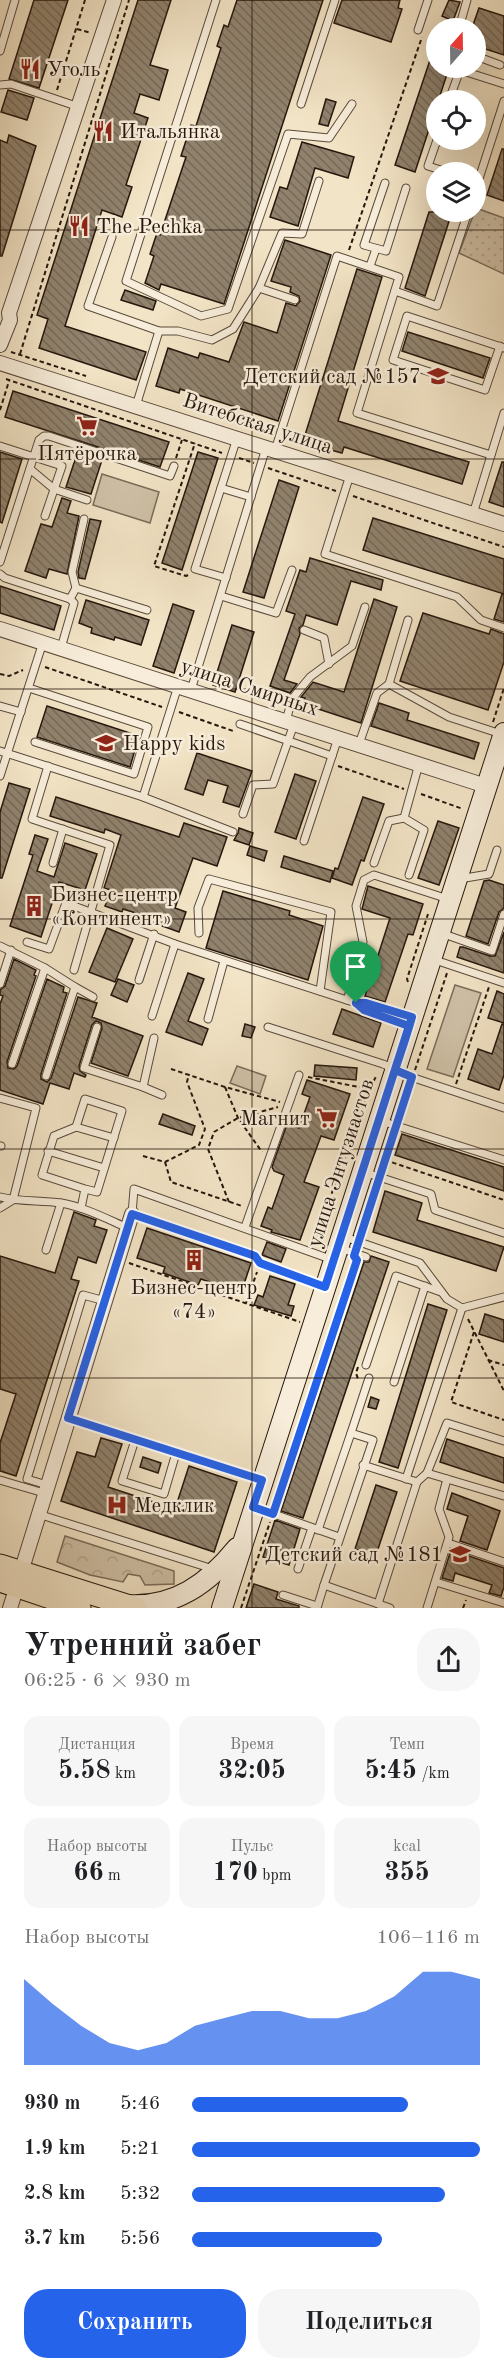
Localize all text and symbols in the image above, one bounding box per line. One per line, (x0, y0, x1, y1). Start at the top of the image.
north arrow (426, 18, 486, 78)
map controls (426, 18, 486, 222)
restaurant icon: Уголь (18, 57, 42, 81)
place label: Уголь (47, 60, 100, 81)
button: locate (426, 90, 486, 150)
restaurant icon: Итальянка (91, 119, 115, 143)
place label: Итальянка (120, 122, 220, 143)
button: layers (426, 162, 486, 222)
restaurant icon: The Pechka (67, 214, 91, 238)
place label: The Pechka (96, 217, 203, 238)
school or university icon: Детский сад №157 (426, 364, 450, 388)
place label: Детский сад №157 (243, 367, 421, 388)
street label: Витебская улица (180, 390, 335, 459)
supermarket icon: Пятёрочка (75, 414, 99, 438)
place label: Пятёрочка (37, 444, 137, 465)
street label: улица Смирных (178, 656, 321, 721)
school or university icon: Happy kids (94, 731, 118, 755)
place label: Happy kids (123, 734, 225, 755)
place label: Бизнес-центр «Континент» (51, 885, 178, 930)
building icon: Бизнес-центр «Континент» (22, 894, 46, 918)
pin (330, 941, 381, 1003)
icon: arrive (339, 950, 372, 983)
street label: улица Энтузиастов (304, 1077, 379, 1250)
supermarket icon: Магнит (315, 1106, 339, 1130)
place label: Магнит (240, 1109, 310, 1130)
building icon: Бизнес-центр «74» (182, 1248, 206, 1272)
place label: Бизнес-центр «74» (131, 1278, 257, 1323)
hospital icon: Медклик (105, 1493, 129, 1517)
place label: Медклик (134, 1496, 215, 1517)
school or university icon: Детский сад №181 (448, 1542, 472, 1566)
place label: Детский сад №181 (265, 1545, 443, 1566)
button: share (417, 1628, 480, 1691)
text: Утренний забег (24, 1630, 261, 1663)
text: 06:25 · 6 × 930 m (24, 1671, 191, 1691)
text: Дистанция (58, 1737, 136, 1753)
text: Время (230, 1737, 274, 1753)
text: Темп (389, 1737, 425, 1753)
text: 5.58 (58, 1758, 111, 1784)
text: 32:05 (218, 1758, 286, 1784)
text: 5:45 (364, 1758, 417, 1784)
text: km (111, 1766, 136, 1782)
text: /km (417, 1766, 450, 1782)
text: Набор высоты (47, 1839, 147, 1855)
text: Пульс (231, 1839, 273, 1855)
text: kcal (393, 1839, 421, 1855)
text: 66 (73, 1860, 103, 1886)
text: 170 (213, 1860, 258, 1886)
text: 355 (384, 1860, 430, 1886)
text: m (103, 1868, 121, 1884)
text: bpm (258, 1868, 291, 1884)
text: Набор высоты (24, 1928, 150, 1948)
text: 106–116 m (377, 1928, 480, 1948)
text: 930 m (24, 2094, 80, 2114)
text: 5:46 (120, 2094, 160, 2114)
text: 1.9 km (24, 2139, 86, 2159)
text: 5:21 (120, 2139, 160, 2159)
text: 2.8 km (24, 2184, 86, 2204)
text: 5:32 (120, 2184, 160, 2204)
text: 3.7 km (24, 2229, 86, 2249)
text: 5:56 (120, 2229, 160, 2249)
button: Сохранить (24, 2289, 246, 2358)
button: Поделиться (258, 2289, 480, 2358)

